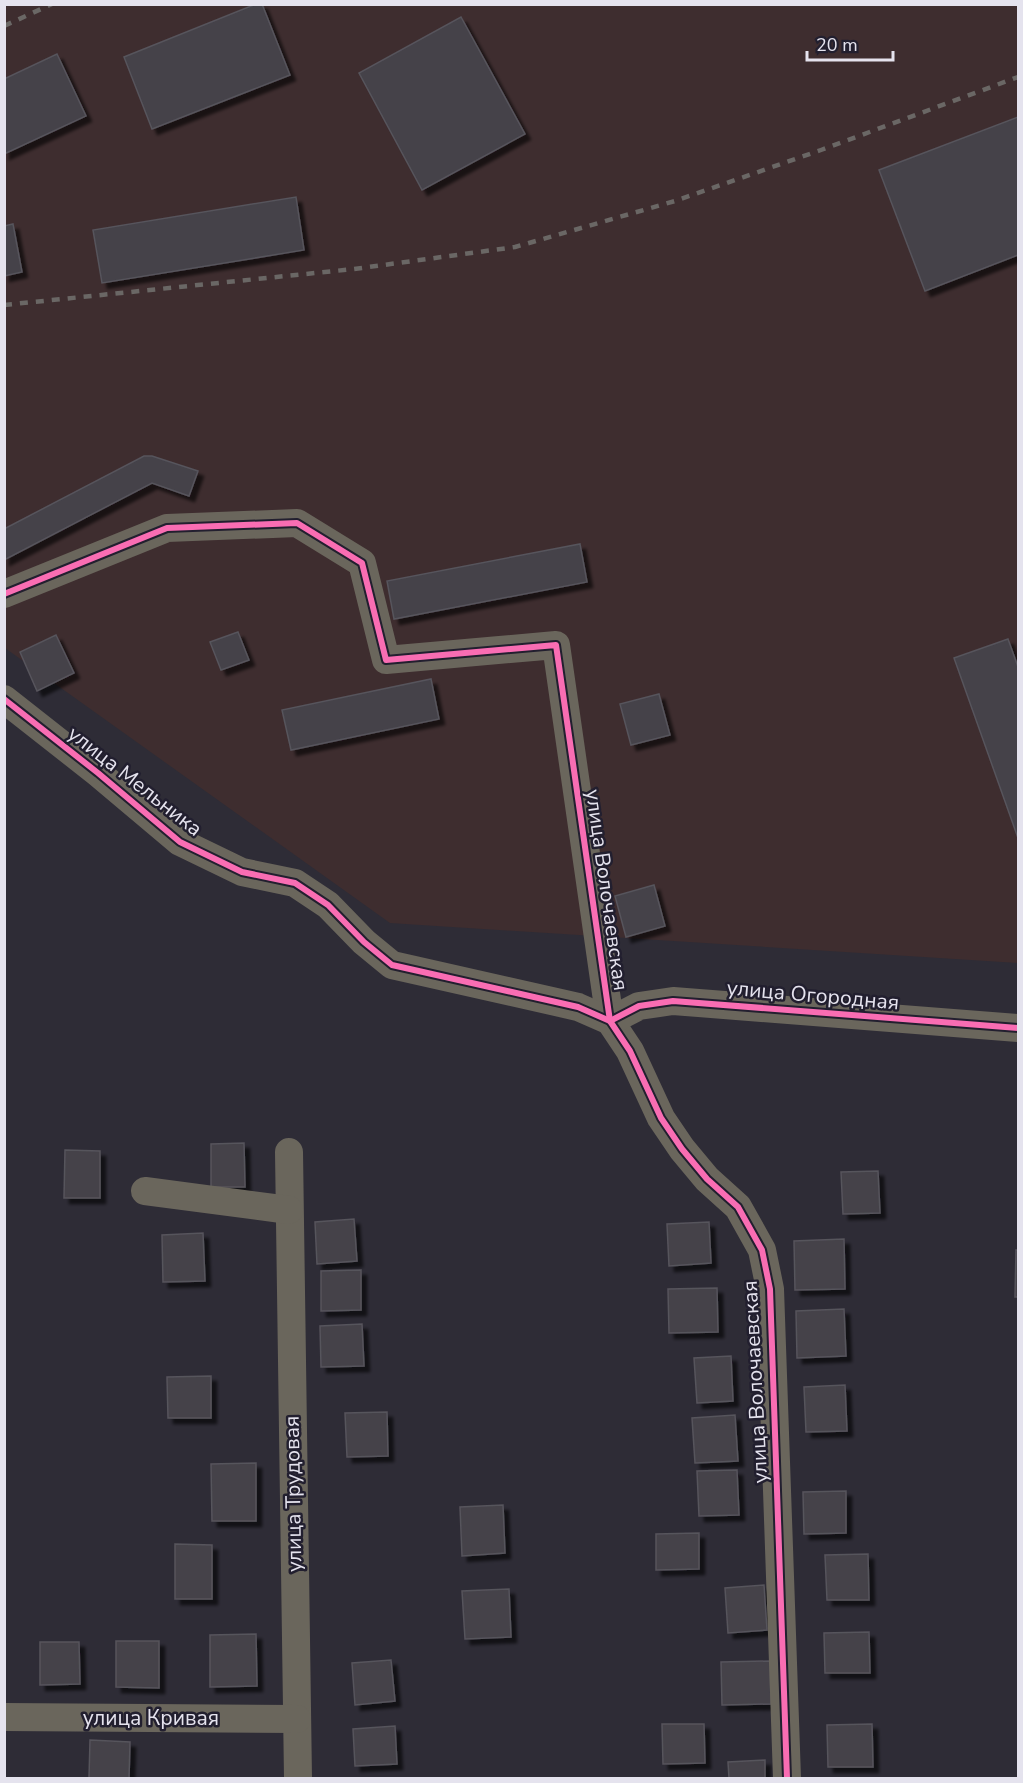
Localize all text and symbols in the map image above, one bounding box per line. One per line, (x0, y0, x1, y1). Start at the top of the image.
scale bar (807, 24, 892, 62)
text: 20 m (816, 33, 858, 57)
street label: улица Мельника (62, 720, 208, 842)
street label: улица Волочаевская (579, 787, 635, 993)
street label: улица Огородная (726, 974, 900, 1016)
street label: улица Волочаевская (736, 1280, 774, 1484)
street label: улица Трудовая (278, 1416, 308, 1572)
street label: улица Кривая (83, 1704, 219, 1732)

